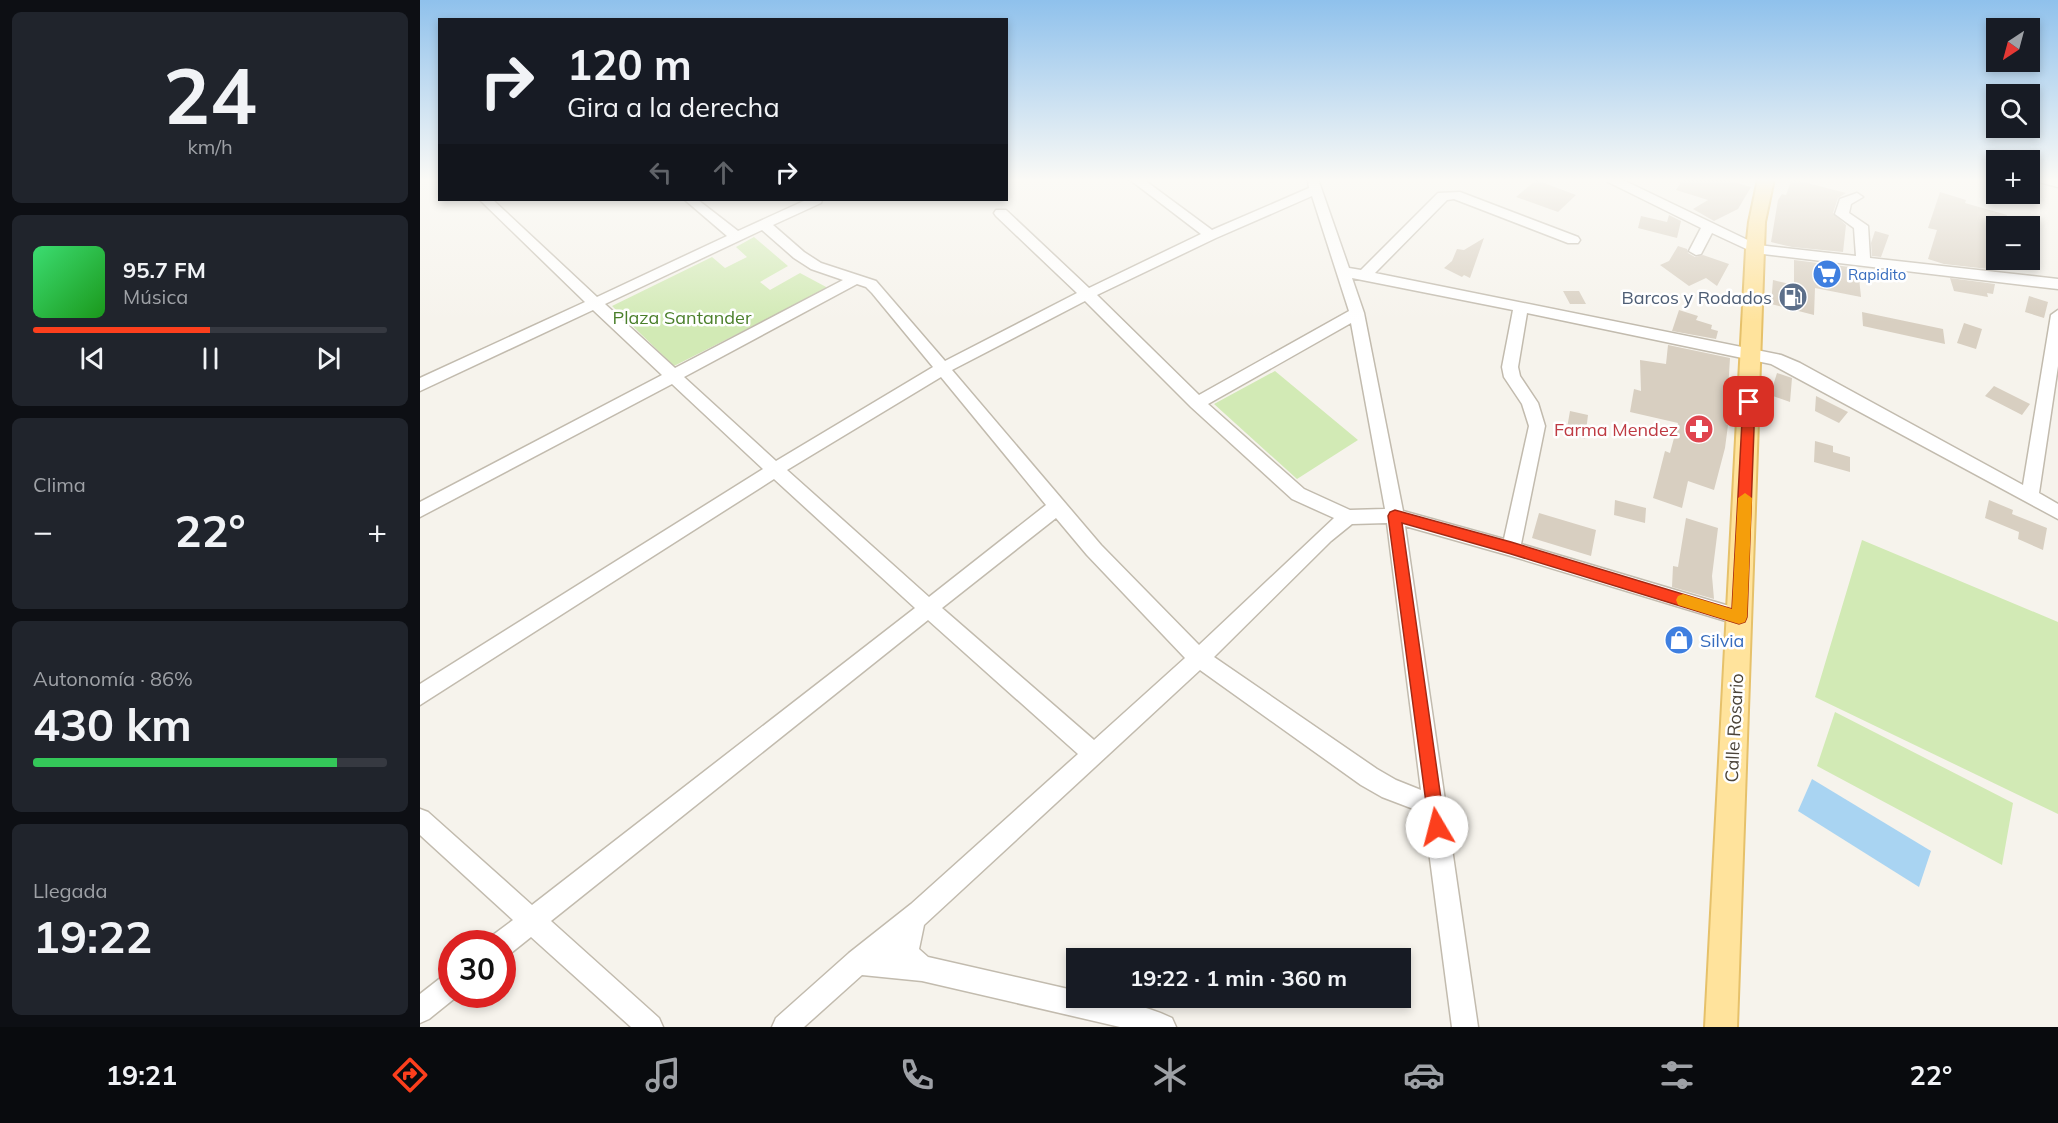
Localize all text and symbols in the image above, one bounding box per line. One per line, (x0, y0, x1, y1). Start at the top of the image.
north arrow (1986, 18, 2040, 72)
map controls (1986, 18, 2040, 270)
text: 120 m (567, 38, 692, 91)
icon: right (468, 42, 546, 120)
text: 24 (163, 46, 257, 144)
button: search (1986, 84, 2040, 138)
text: Gira a la derecha (567, 90, 780, 124)
text: km/h (187, 134, 233, 159)
button: + (1986, 150, 2040, 204)
icon: left (644, 156, 677, 189)
icon: ahead (707, 156, 740, 189)
icon: right (770, 156, 803, 189)
button: − (1986, 216, 2040, 270)
text: 95.7 FM (123, 256, 206, 284)
supermarket icon: Rapidito (1811, 258, 1843, 290)
place label: Rapidito (1848, 265, 1906, 284)
fuel station icon: Barcos y Rodados (1777, 281, 1809, 313)
text: Música (123, 284, 188, 309)
place label: Barcos y Rodados (1622, 286, 1772, 309)
park label: Plaza Santander (613, 306, 752, 329)
icon: previous (76, 342, 109, 375)
icon: pause (194, 342, 227, 375)
icon: next (312, 342, 345, 375)
pin (1723, 376, 1774, 427)
icon: arrive (1732, 385, 1765, 418)
pharmacy icon: Farma Mendez (1683, 413, 1715, 445)
place label: Farma Mendez (1554, 418, 1678, 441)
text: Clima (33, 472, 86, 497)
text: 22° (174, 502, 246, 558)
text: − (33, 510, 53, 551)
text: + (367, 510, 387, 551)
shop icon: Silvia (1663, 624, 1695, 656)
place label: Silvia (1700, 629, 1744, 652)
text: Autonomía · 86% (33, 666, 193, 691)
street label: Calle Rosario (1720, 673, 1748, 783)
text: 430 km (33, 696, 192, 752)
position arrow (1405, 795, 1469, 859)
text: Llegada (33, 878, 108, 903)
text: 19:22 (33, 908, 152, 964)
speed limit sign: 30 (438, 930, 516, 1008)
text: 19:22 · 1 min · 360 m (1130, 964, 1347, 992)
icon: directions (389, 1054, 431, 1096)
icon: music (642, 1054, 684, 1096)
icon: phone (896, 1054, 938, 1096)
icon: climate (1149, 1054, 1191, 1096)
icon: car (1403, 1054, 1445, 1096)
icon: filters (1656, 1054, 1698, 1096)
text: 19:21 (106, 1058, 177, 1092)
text: 22° (1910, 1058, 1952, 1092)

